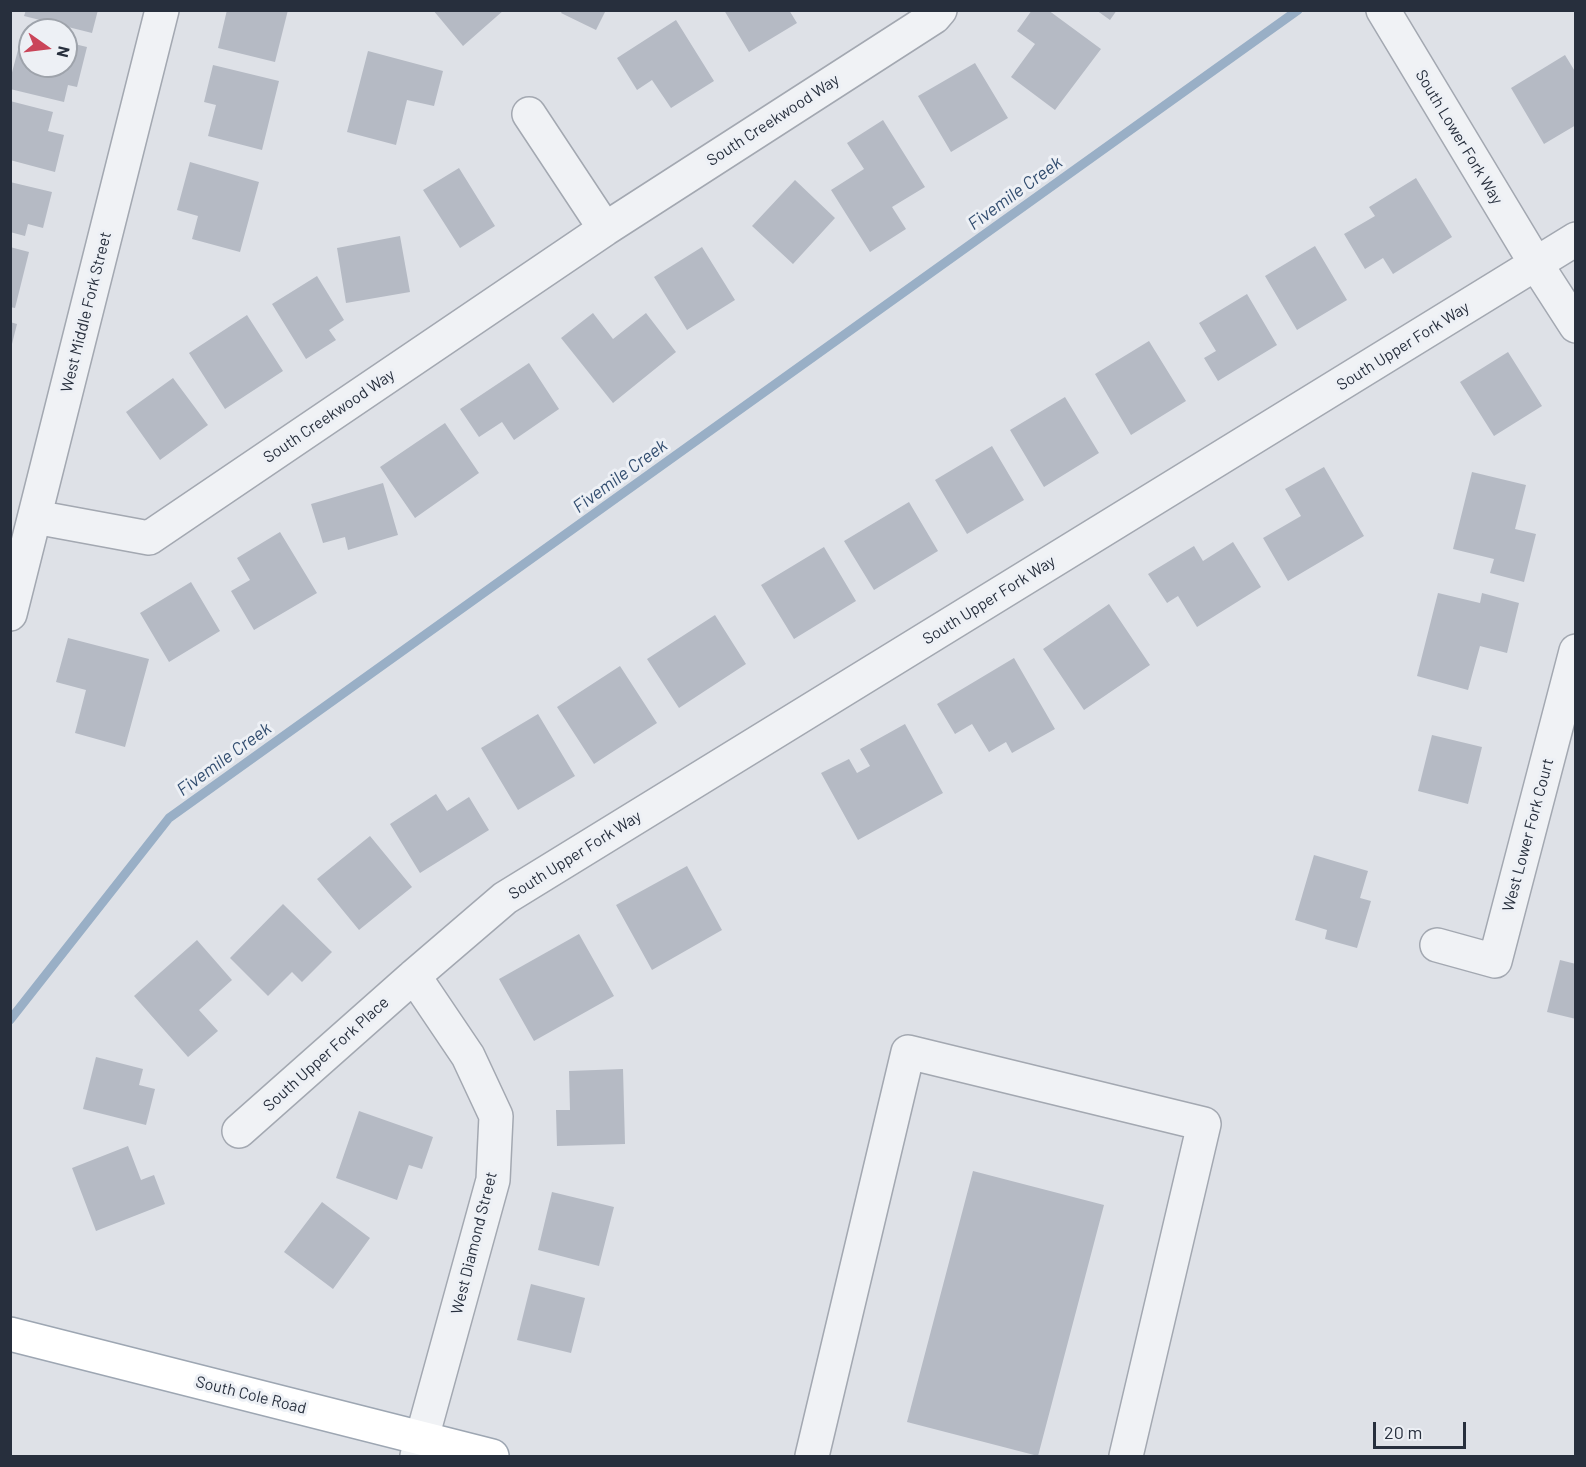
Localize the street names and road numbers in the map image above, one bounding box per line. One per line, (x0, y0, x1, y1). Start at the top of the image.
street label: South Lower Fork Way (1411, 66, 1507, 208)
street label: South Creekwood Way (703, 70, 843, 170)
street label: West Middle Fork Street (57, 230, 115, 394)
street label: South Upper Fork Way (1333, 297, 1473, 395)
street label: South Creekwood Way (260, 365, 398, 467)
street label: South Upper Fork Way (919, 551, 1059, 649)
street label: West Lower Fork Court (1498, 756, 1558, 914)
street label: South Upper Fork Way (505, 806, 645, 904)
street label: South Upper Fork Place (259, 993, 393, 1115)
street label: West Diamond Street (447, 1170, 501, 1316)
street label: South Cole Road (194, 1372, 308, 1418)

